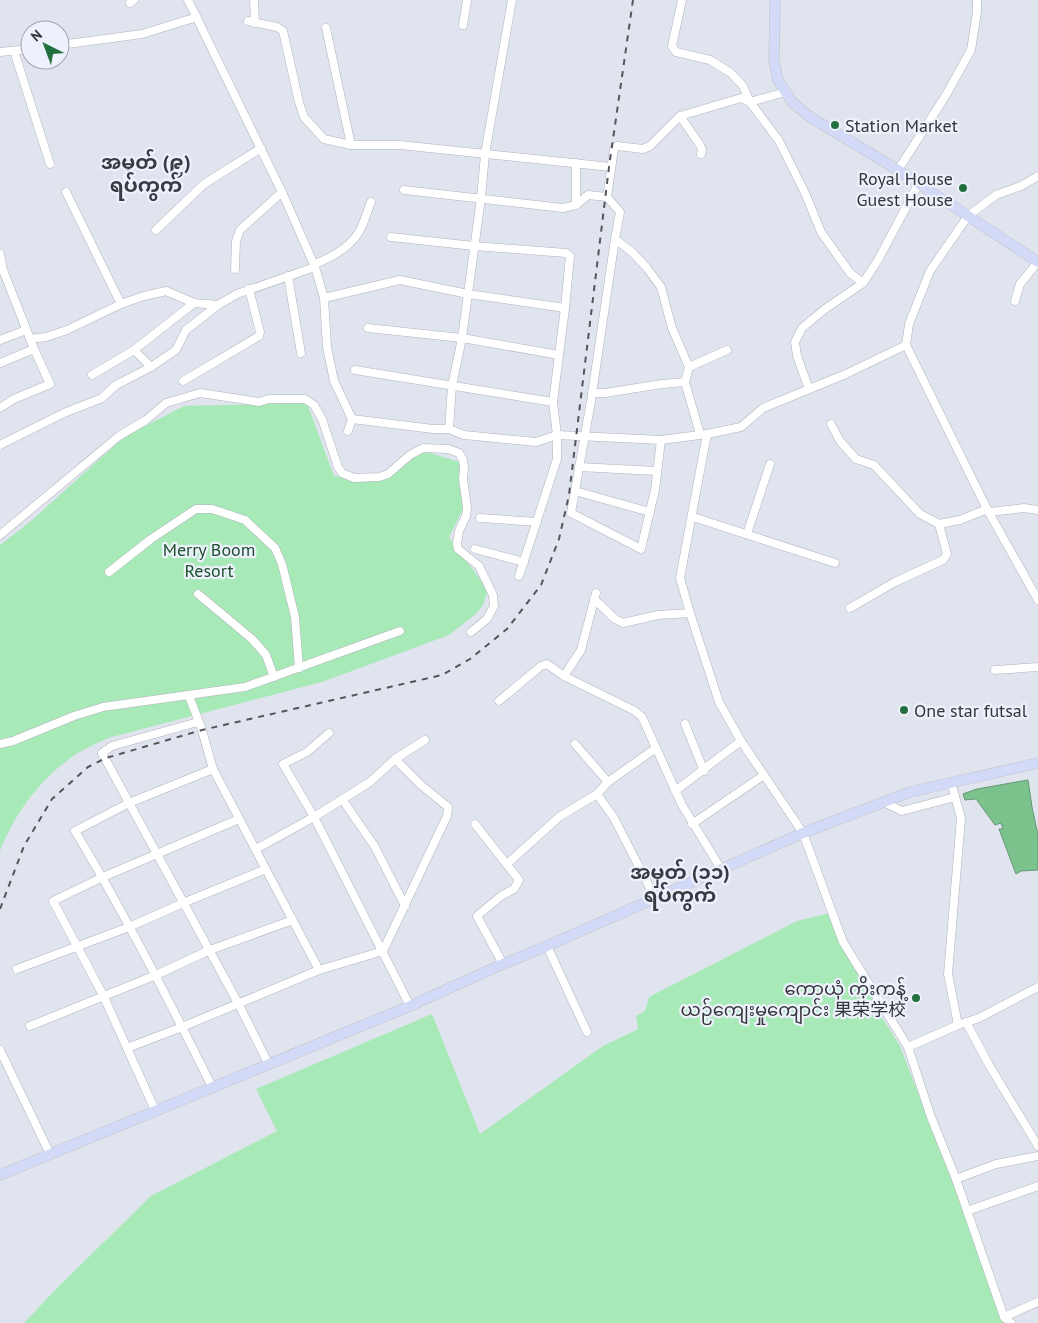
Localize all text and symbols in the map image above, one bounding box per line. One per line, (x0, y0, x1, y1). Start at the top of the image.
north arrow (20, 20, 70, 70)
text: N (27, 26, 46, 45)
place label: Station Market (845, 114, 958, 137)
marker: Station Market (829, 119, 841, 131)
district label: အမှတ် (၉) ရပ်ကွက် (101, 149, 191, 201)
place label: Royal House Guest House (856, 167, 953, 211)
marker: Royal House Guest House (957, 182, 969, 194)
park label: Merry Boom Resort (163, 538, 255, 582)
place label: One star futsal (914, 699, 1028, 722)
marker: One star futsal (898, 704, 910, 716)
district label: အမှတ် (၁၁) ရပ်ကွက် (630, 859, 730, 911)
place label: ကော့ယုံ ကိုးကန့် ယဉ်ကျေးမှုကျောင်း 果荣学校 (681, 975, 909, 1025)
marker: ကော့ယုံ ကိုးကန့် ယဉ်ကျေးမှုကျောင်း 果荣学校 (910, 992, 922, 1004)

